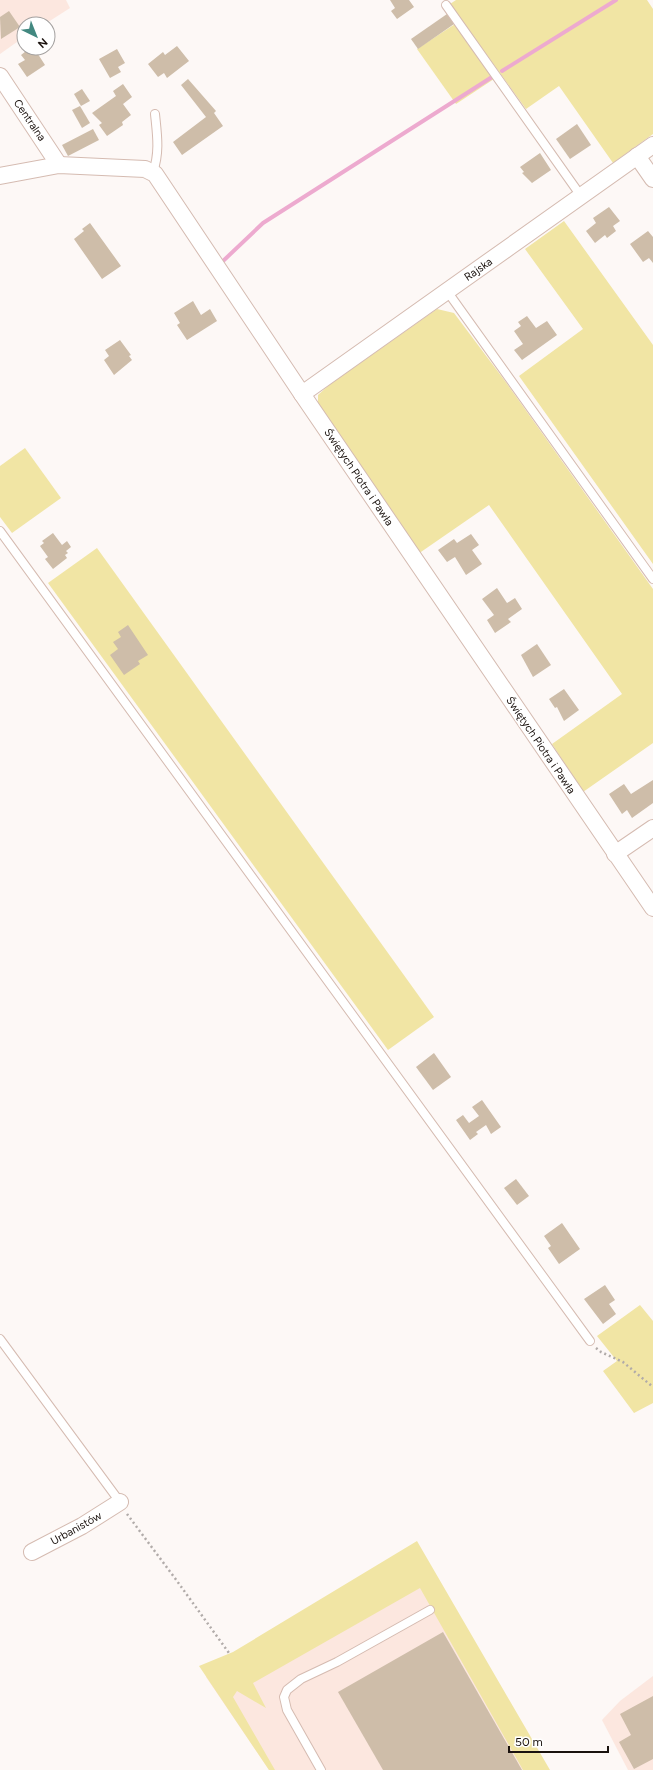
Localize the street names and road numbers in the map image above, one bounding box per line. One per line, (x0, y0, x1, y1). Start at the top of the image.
street label: Centralna (11, 97, 48, 144)
street label: Rajska (462, 255, 495, 284)
street label: Świętych Piotra i Pawła (321, 426, 397, 528)
street label: Świętych Piotra i Pawła (503, 694, 579, 796)
street label: Urbanistów (48, 1509, 104, 1548)

